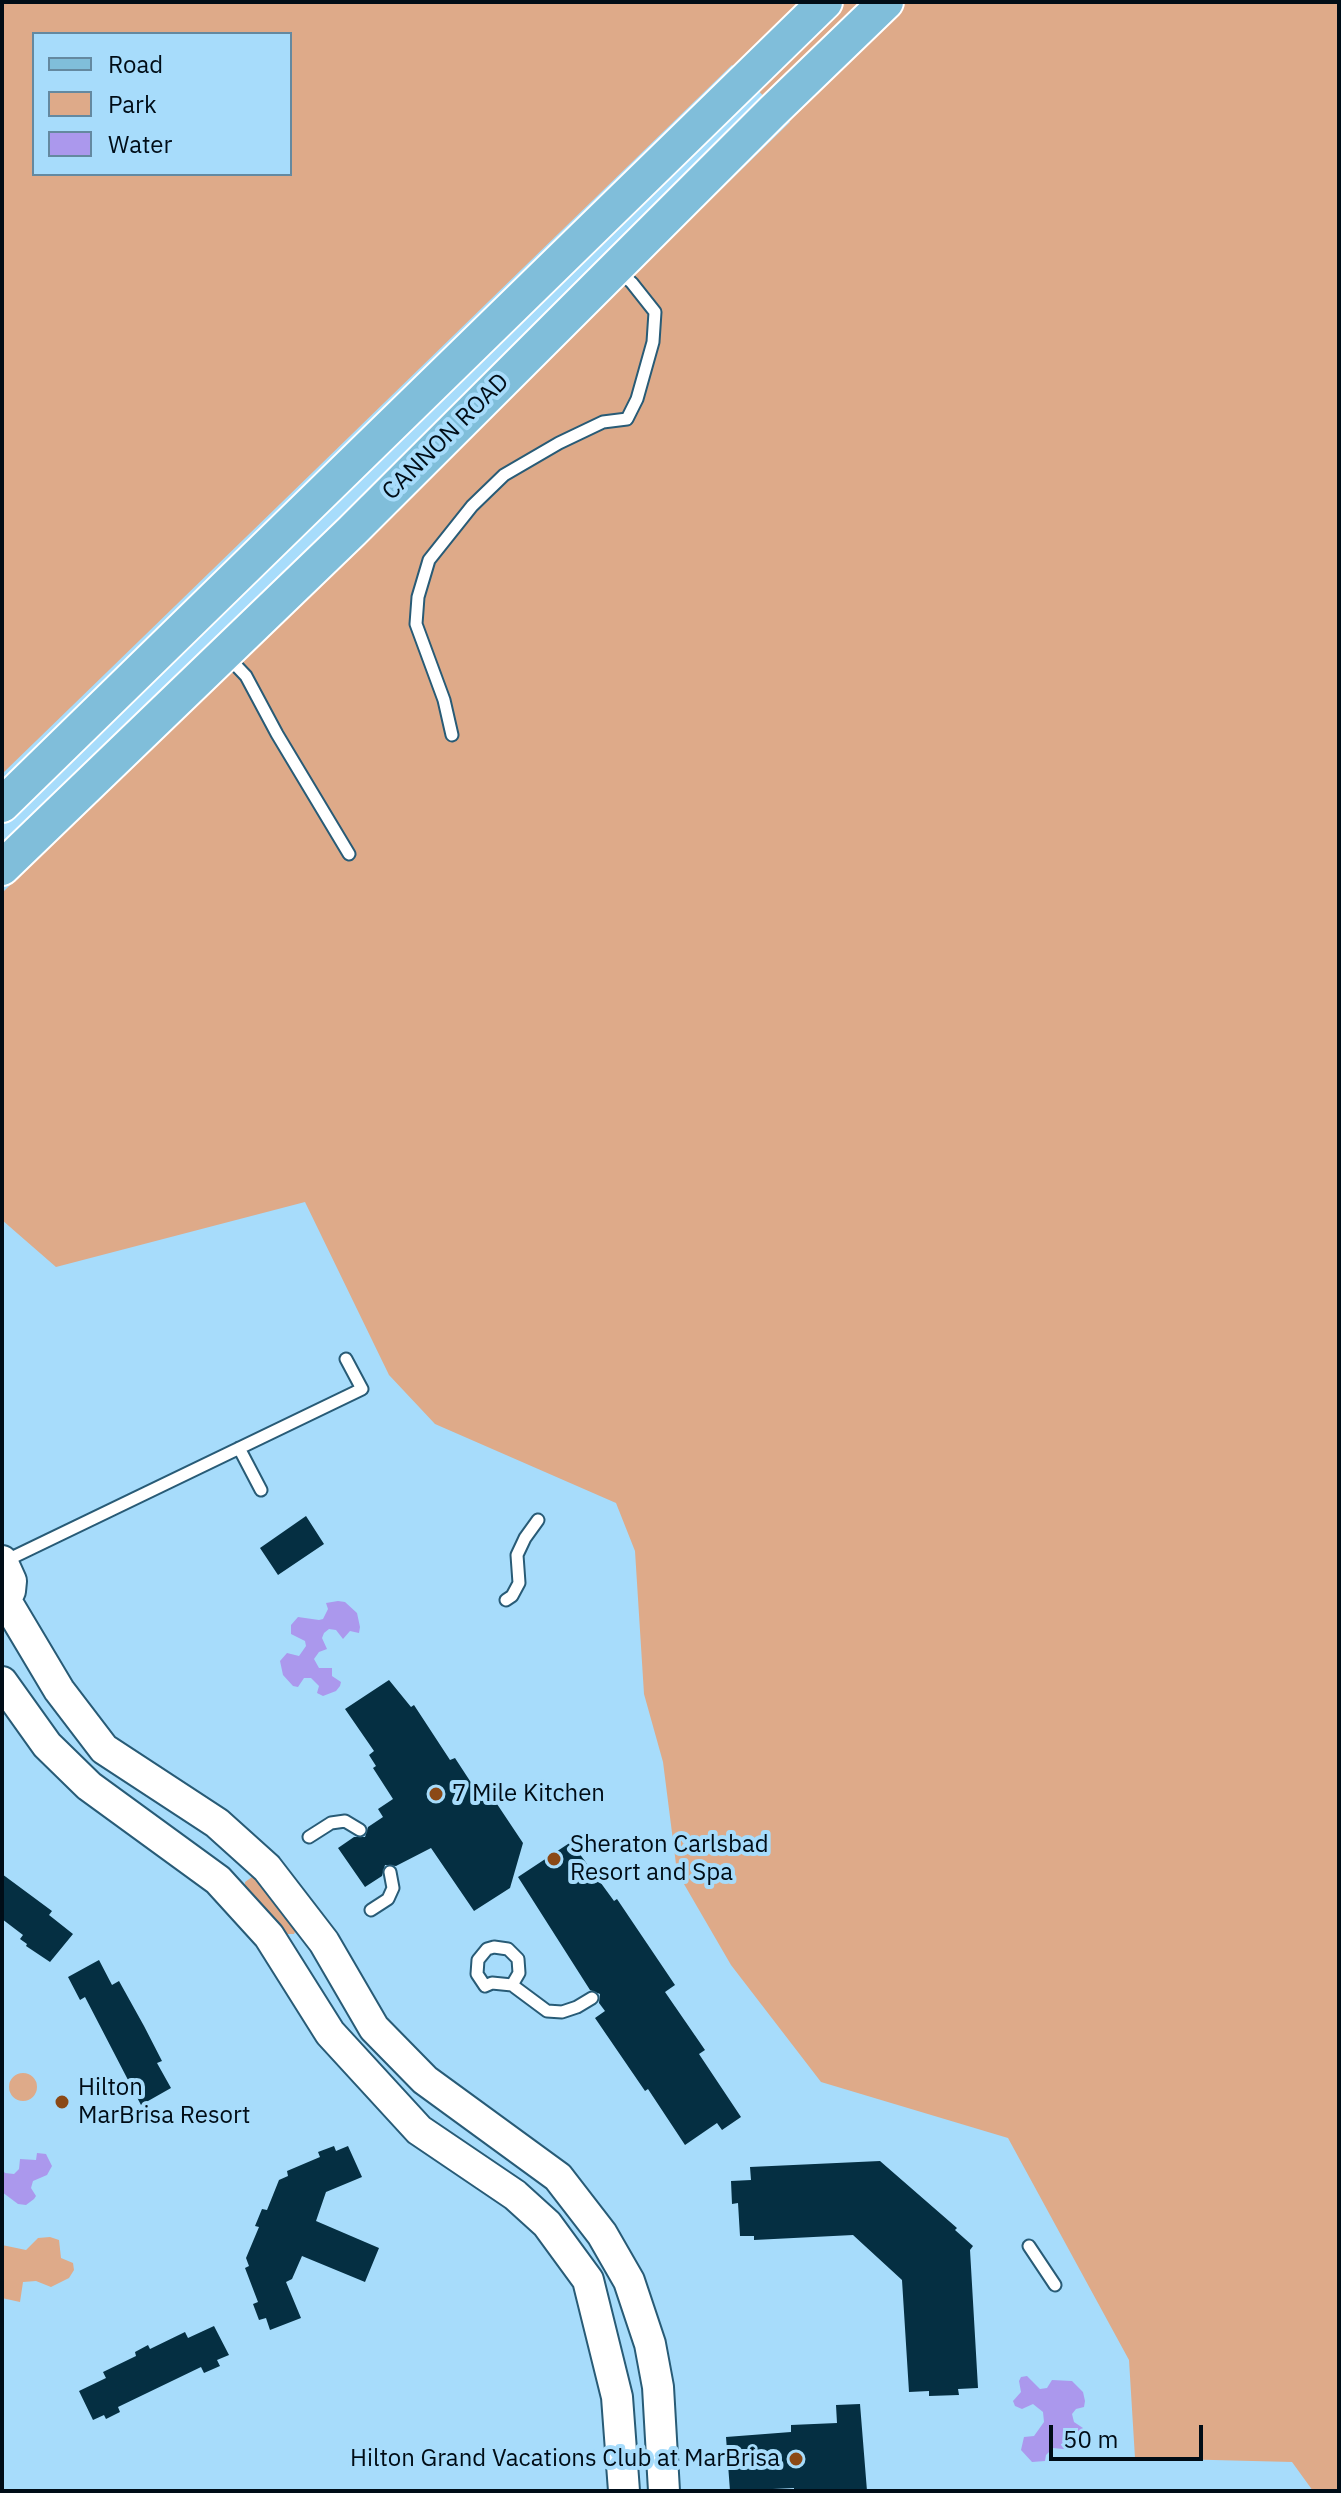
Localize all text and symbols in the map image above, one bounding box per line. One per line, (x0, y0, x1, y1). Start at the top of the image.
legend (32, 32, 292, 176)
text: Road (108, 48, 163, 80)
text: Park (108, 88, 157, 120)
text: Water (108, 128, 172, 160)
street label: CANNON ROAD (377, 368, 515, 506)
place label: 7 Mile Kitchen (452, 1780, 605, 1808)
marker: 7 Mile Kitchen (427, 1785, 445, 1803)
place label: Sheraton Carlsbad Resort and Spa (570, 1831, 769, 1887)
marker: Sheraton Carlsbad Resort and Spa (545, 1850, 563, 1868)
place label: Hilton MarBrisa Resort (78, 2074, 250, 2130)
marker: Hilton MarBrisa Resort (53, 2093, 71, 2111)
scale bar (1053, 2409, 1207, 2459)
text: 50 m (1063, 2423, 1118, 2455)
place label: Hilton Grand Vacations Club at MarBrisa (350, 2445, 780, 2473)
marker: Hilton Grand Vacations Club at MarBrisa (787, 2450, 805, 2468)

